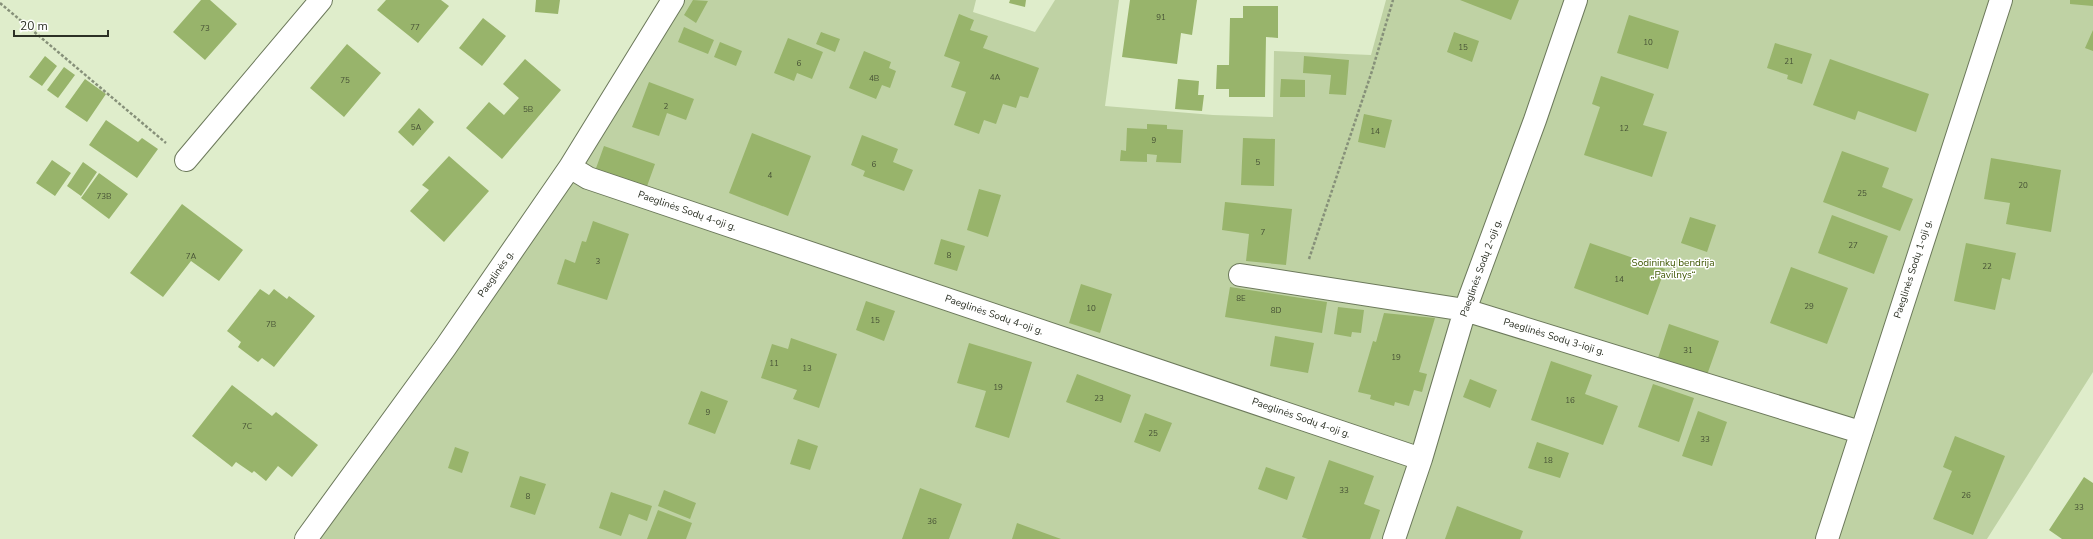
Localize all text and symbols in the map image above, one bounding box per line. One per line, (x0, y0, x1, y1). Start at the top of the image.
scale bar (14, 12, 108, 38)
house number: 91 (1156, 12, 1166, 23)
text: 20 m (20, 18, 48, 34)
house number: 77 (410, 22, 420, 33)
house number: 73 (200, 23, 210, 34)
house number: 10 (1643, 37, 1653, 48)
house number: 15 (1458, 42, 1468, 53)
house number: 21 (1784, 56, 1794, 67)
house number: 6 (797, 58, 802, 69)
house number: 4A (990, 72, 1000, 83)
house number: 4B (869, 73, 879, 84)
house number: 75 (340, 75, 350, 86)
house number: 2 (664, 101, 669, 112)
house number: 5B (523, 104, 533, 115)
house number: 5A (411, 122, 421, 133)
house number: 12 (1619, 123, 1629, 134)
house number: 14 (1370, 126, 1380, 137)
house number: 9 (1152, 135, 1157, 146)
house number: 5 (1256, 157, 1261, 168)
house number: 6 (872, 159, 877, 170)
house number: 4 (768, 170, 773, 181)
house number: 20 (2018, 180, 2028, 191)
street label: Paeglinės Sodų 4-oji g. (636, 188, 738, 234)
house number: 25 (1857, 188, 1867, 199)
house number: 73B (96, 191, 112, 202)
street label: Paeglinės Sodų 2-oji g. (1457, 217, 1505, 319)
street label: Paeglinės Sodų 1-oji g. (1890, 218, 1936, 320)
house number: 7 (1261, 227, 1266, 238)
house number: 27 (1848, 240, 1858, 251)
street label: Paeglinės g. (475, 248, 517, 300)
house number: 8 (947, 250, 952, 261)
house number: 7A (186, 251, 196, 262)
house number: 3 (596, 256, 601, 267)
park label: Sodininkų bendrija „Pavilnys“ (1632, 256, 1714, 282)
house number: 22 (1982, 261, 1992, 272)
house number: 14 (1614, 274, 1624, 285)
street label: Paeglinės Sodų 4-oji g. (943, 292, 1045, 338)
house number: 8E (1236, 293, 1246, 304)
house number: 29 (1804, 301, 1814, 312)
house number: 10 (1086, 303, 1096, 314)
house number: 8D (1271, 305, 1281, 316)
house number: 15 (870, 315, 880, 326)
street label: Paeglinės Sodų 3-ioji g. (1502, 315, 1606, 359)
house number: 7B (266, 319, 276, 330)
house number: 31 (1683, 345, 1693, 356)
house number: 19 (1391, 352, 1401, 363)
house number: 11 (769, 358, 779, 369)
house number: 13 (802, 363, 812, 374)
house number: 19 (993, 382, 1003, 393)
house number: 23 (1094, 393, 1104, 404)
street label: Paeglinės Sodų 4-oji g. (1250, 395, 1352, 441)
house number: 16 (1565, 395, 1575, 406)
house number: 9 (706, 407, 711, 418)
house number: 7C (242, 421, 253, 432)
house number: 25 (1148, 428, 1158, 439)
house number: 33 (1700, 434, 1710, 445)
house number: 18 (1543, 455, 1553, 466)
house number: 33 (1339, 485, 1349, 496)
house number: 26 (1961, 490, 1971, 501)
house number: 8 (526, 491, 531, 502)
house number: 33 (2074, 502, 2084, 513)
house number: 36 (927, 516, 937, 527)

